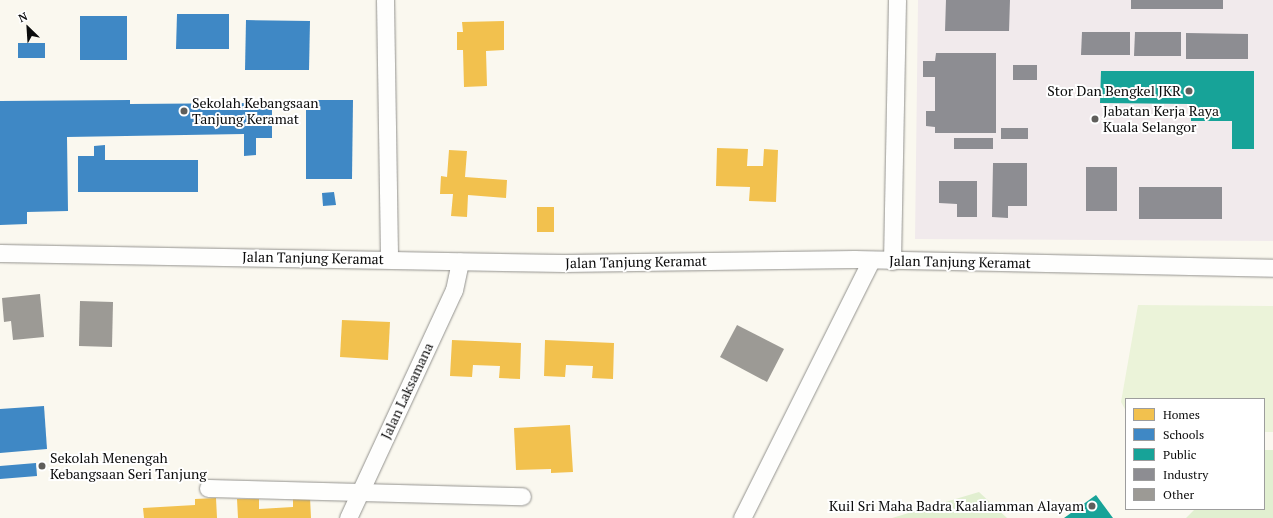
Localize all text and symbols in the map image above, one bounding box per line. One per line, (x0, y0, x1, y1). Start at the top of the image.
north arrow (8, 8, 48, 48)
text: N (16, 9, 30, 25)
place label: Stor Dan Bengkel JKR (1047, 83, 1181, 99)
marker: Stor Dan Bengkel JKR (1184, 86, 1194, 96)
place label: Sekolah Kebangsaan Tanjung Keramat (192, 95, 319, 128)
place label: Jabatan Kerja Raya Kuala Selangor (1103, 103, 1219, 136)
marker: Sekolah Kebangsaan Tanjung Keramat (179, 106, 189, 116)
marker: Jabatan Kerja Raya Kuala Selangor (1090, 114, 1100, 124)
street label: Jalan Tanjung Keramat (242, 248, 384, 268)
street label: Jalan Tanjung Keramat (565, 252, 707, 272)
street label: Jalan Tanjung Keramat (889, 252, 1031, 272)
street label: Jalan Laksamana (377, 340, 437, 442)
legend (1125, 398, 1265, 510)
text: Homes (1163, 407, 1200, 422)
text: Schools (1163, 427, 1204, 442)
text: Public (1163, 447, 1196, 462)
place label: Sekolah Menengah Kebangsaan Seri Tanjung (50, 450, 207, 482)
marker: Sekolah Menengah Kebangsaan Seri Tanjung (37, 461, 47, 471)
text: Industry (1163, 467, 1208, 482)
text: Other (1163, 487, 1194, 502)
place label: Kuil Sri Maha Badra Kaaliamman Alayam (829, 498, 1084, 514)
marker: Kuil Sri Maha Badra Kaaliamman Alayam (1087, 501, 1097, 511)

